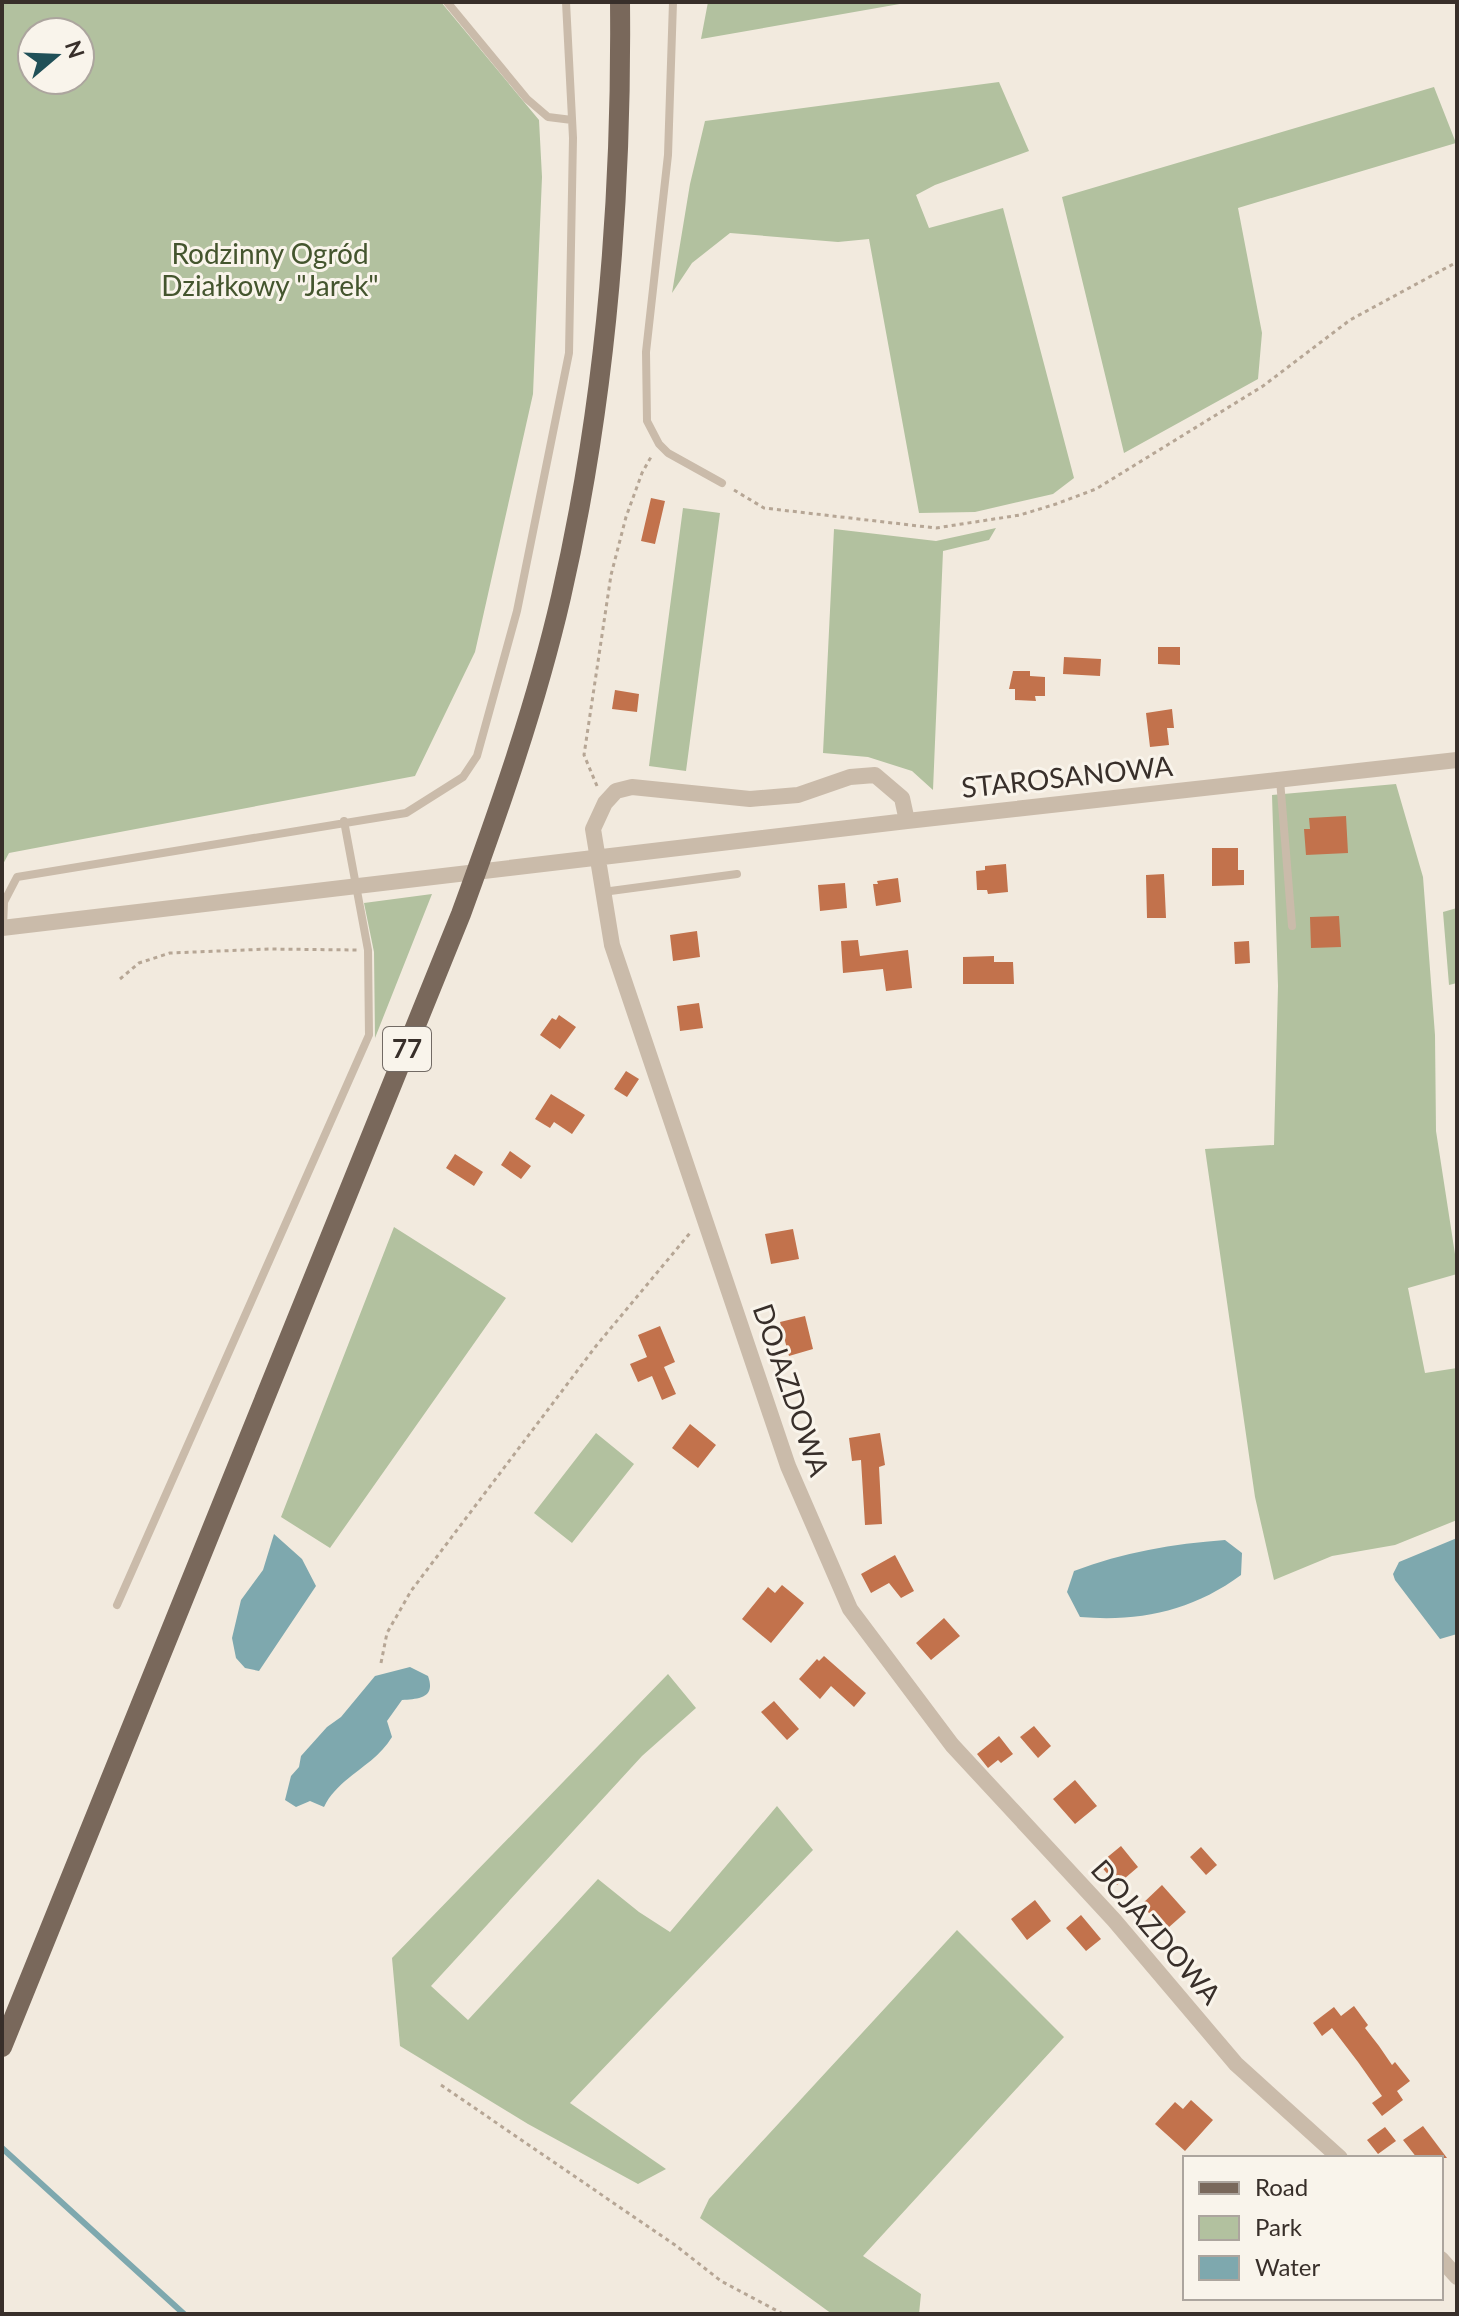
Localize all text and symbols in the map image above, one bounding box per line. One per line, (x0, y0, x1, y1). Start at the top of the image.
north arrow (16, 16, 96, 96)
text: N (60, 37, 91, 62)
park label: Rodzinny Ogród Działkowy "Jarek" (161, 236, 379, 302)
street label: STAROSANOWA (959, 748, 1174, 804)
road number: 77 (383, 1027, 431, 1071)
street label: DOJAZDOWA (747, 1299, 837, 1480)
street label: DOJAZDOWA (1085, 1852, 1229, 2011)
legend (1183, 2156, 1443, 2300)
text: Road (1255, 2172, 1308, 2201)
text: Park (1255, 2212, 1303, 2241)
text: Water (1255, 2252, 1320, 2281)

